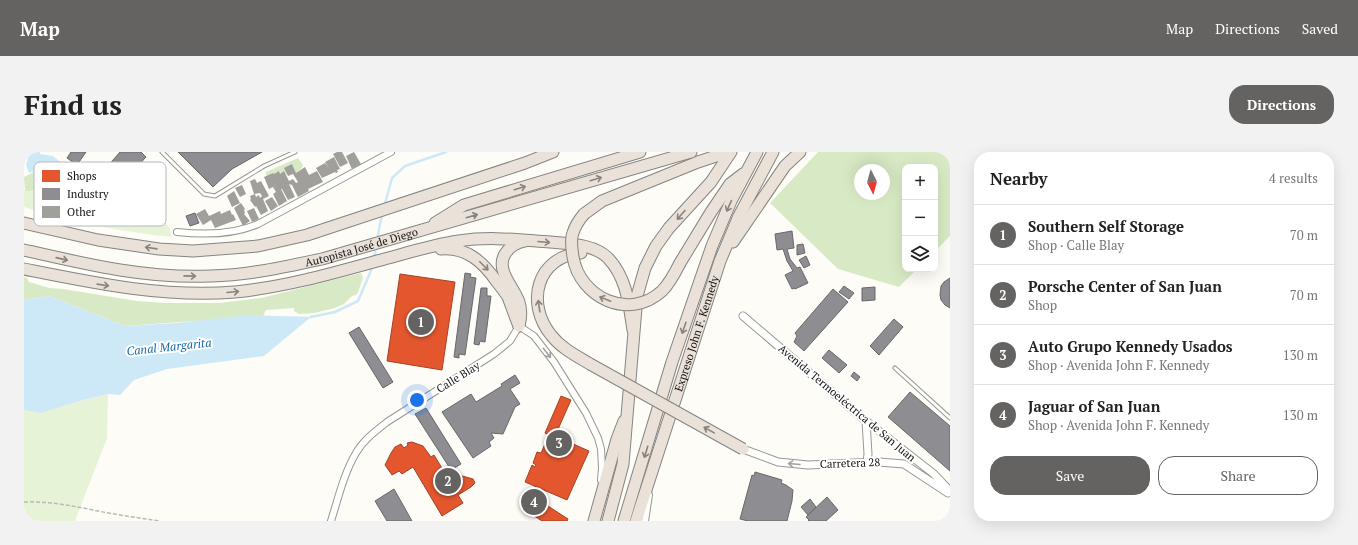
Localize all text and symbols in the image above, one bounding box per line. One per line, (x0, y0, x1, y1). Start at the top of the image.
text: Map (20, 16, 60, 41)
text: Map (1166, 19, 1193, 38)
text: Directions (1215, 19, 1280, 38)
text: Saved (1302, 19, 1338, 38)
button: Directions (1229, 85, 1334, 124)
text: Find us (24, 86, 122, 123)
legend (34, 162, 166, 226)
north arrow (854, 164, 890, 200)
map controls (902, 164, 938, 272)
button: + (902, 164, 938, 200)
text: Nearby (990, 167, 1048, 190)
text: Shops (67, 169, 97, 183)
text: 4 results (1269, 169, 1318, 187)
one-way arrow (589, 175, 602, 182)
one-way arrow (513, 184, 526, 191)
text: Industry (67, 187, 109, 201)
one-way arrow (725, 199, 732, 211)
button: − (902, 200, 938, 236)
text: Other (67, 205, 96, 219)
one-way arrow (676, 210, 685, 220)
one-way arrow (465, 212, 478, 219)
text: Southern Self Storage (1028, 216, 1184, 236)
street label: Autopista José de Diego (304, 225, 419, 269)
text: 1 (999, 226, 1007, 244)
text: 70 m (1290, 226, 1318, 244)
button: layers (902, 236, 938, 272)
text: Shop · Calle Blay (1028, 236, 1124, 254)
one-way arrow (537, 238, 550, 245)
one-way arrow (144, 244, 157, 252)
one-way arrow (55, 255, 68, 263)
one-way arrow (479, 261, 489, 271)
one-way arrow (183, 272, 196, 280)
street label: Expreso John F. Kennedy (671, 273, 722, 393)
text: Porsche Center of San Juan (1028, 276, 1222, 296)
one-way arrow (97, 281, 110, 289)
text: 2 (999, 286, 1007, 304)
text: 70 m (1290, 286, 1318, 304)
one-way arrow (226, 288, 239, 295)
one-way arrow (600, 295, 612, 303)
text: Shop (1028, 296, 1057, 314)
one-way arrow (535, 300, 543, 313)
pin: 1 (408, 307, 434, 337)
one-way arrow (679, 321, 687, 333)
water label: Canal Margarita (126, 335, 212, 358)
text: Auto Grupo Kennedy Usados (1028, 336, 1233, 356)
street label: Avenida Termoeléctrica de San Juan (776, 341, 919, 465)
text: 3 (999, 346, 1007, 364)
text: 130 m (1283, 346, 1318, 364)
one-way arrow (543, 347, 551, 358)
text: Shop · Avenida John F. Kennedy (1028, 356, 1209, 374)
street label: Calle Blay (434, 358, 483, 396)
your location (407, 390, 427, 410)
text: Jaguar of San Juan (1028, 396, 1160, 416)
text: 4 (999, 406, 1007, 424)
text: 130 m (1283, 406, 1318, 424)
text: Shop · Avenida John F. Kennedy (1028, 416, 1209, 434)
one-way arrow (703, 426, 715, 433)
pin: 3 (546, 428, 572, 458)
one-way arrow (642, 445, 649, 458)
street label: Carretera 28 (820, 455, 881, 471)
button: Save (990, 456, 1150, 495)
button: Share (1158, 456, 1318, 495)
one-way arrow (788, 460, 801, 467)
pin: 2 (435, 466, 461, 496)
pin: 4 (521, 487, 547, 517)

